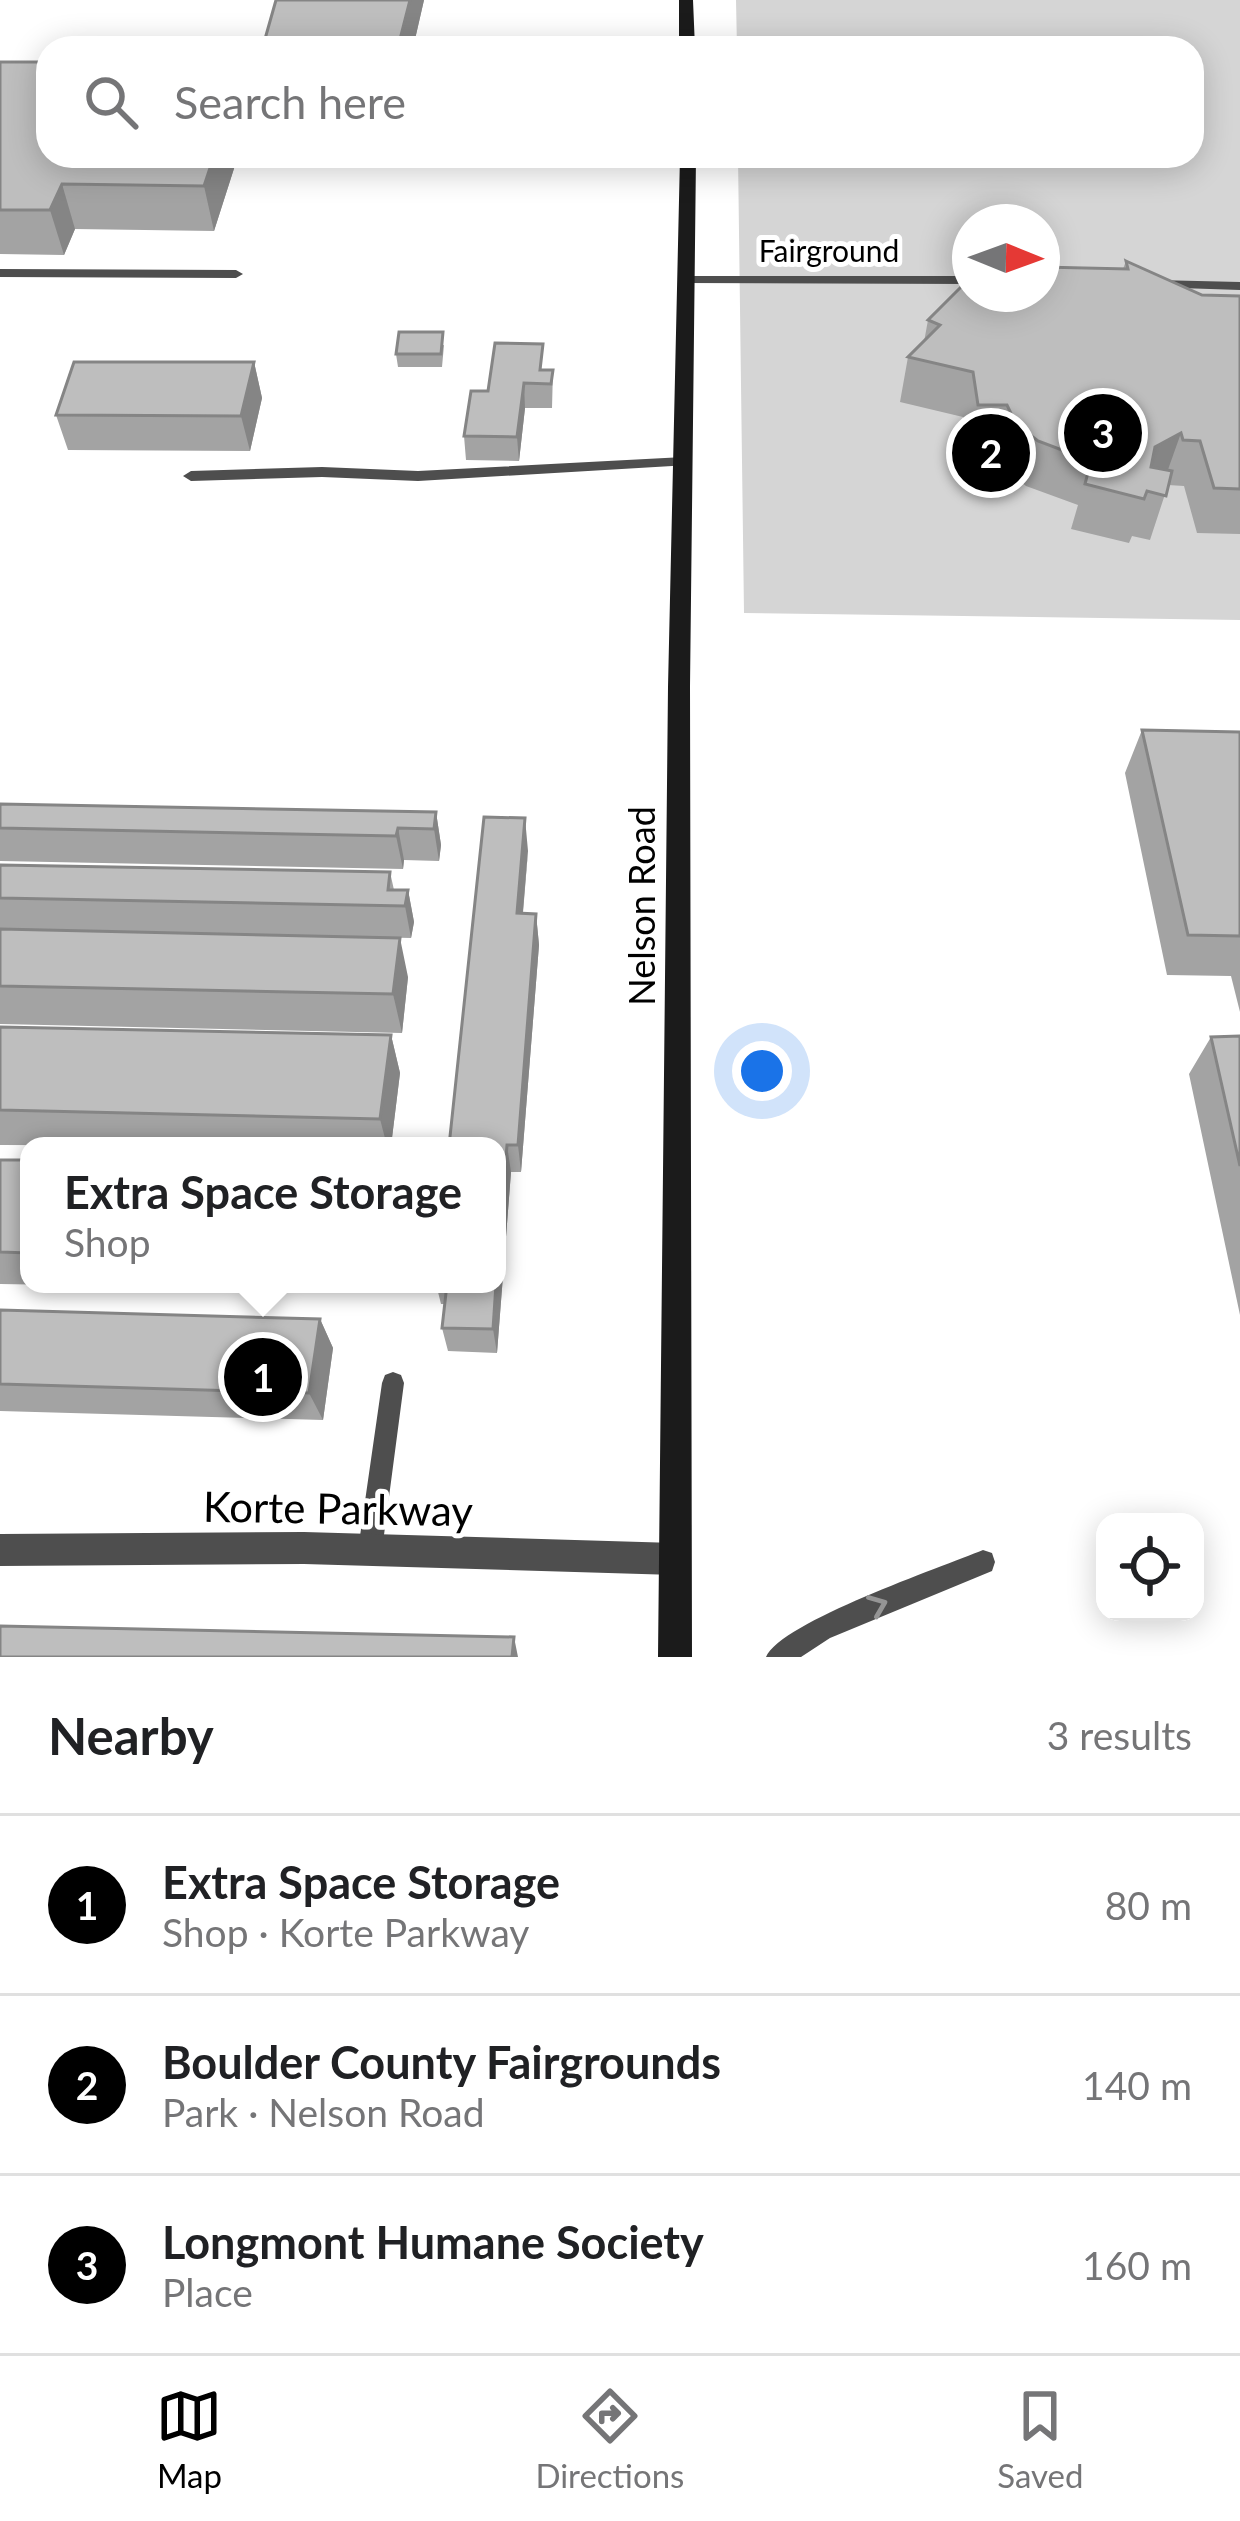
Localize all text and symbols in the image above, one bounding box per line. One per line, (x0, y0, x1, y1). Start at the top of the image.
search box (36, 36, 1204, 168)
icon: search (78, 69, 144, 135)
text: Search here (174, 75, 406, 129)
north arrow (952, 204, 1060, 312)
street label: Fairground (759, 232, 899, 268)
pin: 3 (1064, 388, 1142, 478)
pin: 2 (952, 408, 1030, 498)
street label: Nelson Road (619, 806, 663, 1006)
your location (732, 1041, 792, 1101)
popup (20, 1137, 506, 1293)
text: Extra Space Storage (64, 1165, 462, 1219)
text: Shop (64, 1219, 151, 1265)
pin: 1 (224, 1332, 302, 1422)
street label: Korte Parkway (203, 1481, 474, 1535)
map controls (1096, 1513, 1204, 1621)
button: locate (1096, 1513, 1204, 1621)
one-way arrow (867, 1595, 888, 1619)
text: Nearby (48, 1705, 214, 1766)
text: 3 results (1047, 1712, 1192, 1758)
text: Extra Space Storage (162, 1855, 560, 1909)
text: 1 (76, 1882, 98, 1928)
text: 80 m (1105, 1882, 1192, 1928)
text: Shop · Korte Parkway (162, 1909, 529, 1955)
text: Boulder County Fairgrounds (162, 2035, 721, 2089)
text: 2 (76, 2062, 98, 2108)
text: 140 m (1082, 2062, 1192, 2108)
text: Park · Nelson Road (162, 2089, 485, 2135)
text: Longmont Humane Society (162, 2215, 704, 2269)
text: 3 (76, 2242, 98, 2288)
text: 160 m (1082, 2242, 1192, 2288)
text: Place (162, 2269, 253, 2315)
tab: Map (156, 2383, 222, 2495)
tab: Directions (535, 2383, 684, 2495)
tab: Saved (997, 2383, 1084, 2495)

